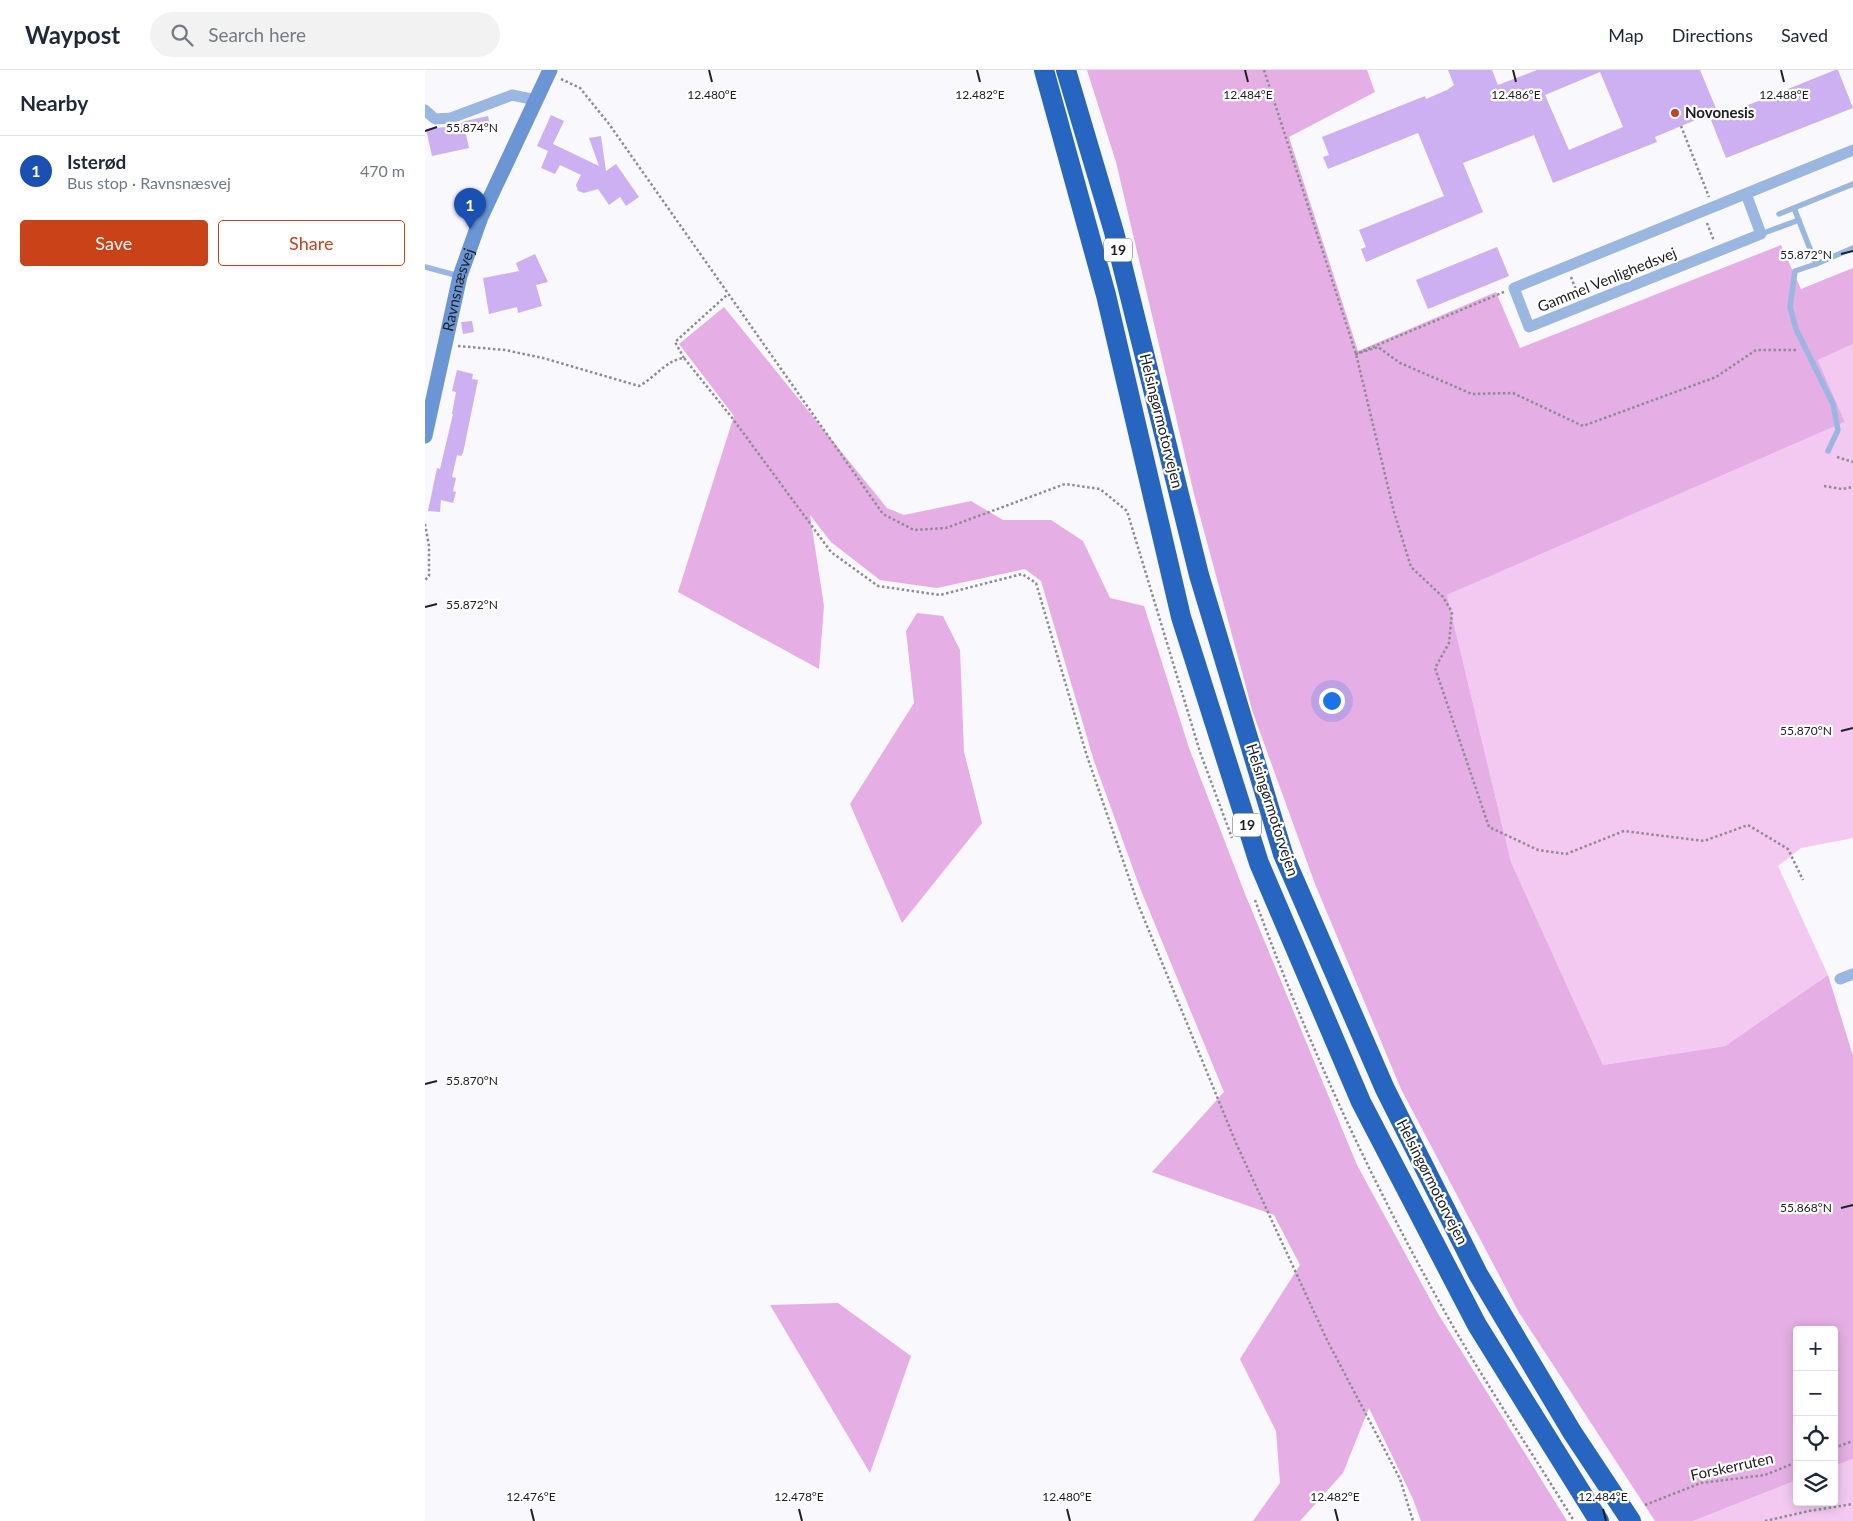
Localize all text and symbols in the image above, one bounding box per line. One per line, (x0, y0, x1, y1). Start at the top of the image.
search box (150, 12, 500, 57)
text: Waypost (25, 20, 120, 49)
icon: search (168, 21, 196, 49)
text: Search here (208, 23, 306, 46)
text: Map (1608, 24, 1644, 46)
text: Directions (1672, 24, 1753, 46)
text: Saved (1781, 24, 1828, 46)
text: 12.480°E (687, 87, 737, 102)
text: 12.482°E (955, 87, 1005, 102)
text: 12.484°E (1223, 87, 1273, 102)
text: 12.486°E (1491, 87, 1541, 102)
text: 12.488°E (1759, 87, 1809, 102)
text: Nearby (20, 90, 88, 115)
place label: Novonesis (1685, 103, 1755, 121)
marker: Novonesis (1669, 107, 1681, 119)
text: 55.874°N (446, 120, 498, 135)
text: Isterød (67, 150, 126, 173)
text: 1 (31, 161, 41, 180)
text: 470 m (360, 161, 405, 180)
text: Bus stop · Ravnsnæsvej (67, 173, 231, 192)
pin: 1 (454, 188, 486, 229)
button: Save (20, 220, 208, 266)
button: Share (218, 220, 405, 266)
road number: 19 (1104, 238, 1132, 262)
street label: Gammel Venlighedsvej (1535, 243, 1679, 315)
street label: Ravnsnæsvej (438, 246, 477, 333)
text: 55.872°N (1780, 247, 1832, 262)
street label: Helsingørmotorvejen (1137, 352, 1187, 490)
text: 55.872°N (446, 597, 498, 612)
your location (1319, 688, 1345, 714)
text: 55.870°N (1780, 723, 1832, 738)
street label: Helsingørmotorvejen (1243, 741, 1303, 878)
road number: 19 (1233, 814, 1261, 836)
text: 55.870°N (446, 1073, 498, 1088)
street label: Helsingørmotorvejen (1394, 1116, 1472, 1247)
text: 55.868°N (1780, 1200, 1832, 1215)
map controls (1793, 1326, 1838, 1506)
button: + (1793, 1326, 1838, 1371)
button: − (1793, 1371, 1838, 1416)
button: locate (1793, 1416, 1838, 1461)
street label: Forskerruten (1689, 1448, 1775, 1484)
button: layers (1793, 1461, 1838, 1506)
text: 12.476°E (506, 1489, 556, 1504)
text: 12.478°E (774, 1489, 824, 1504)
text: 12.480°E (1042, 1489, 1092, 1504)
text: 12.482°E (1310, 1489, 1360, 1504)
text: 12.484°E (1578, 1489, 1628, 1504)

